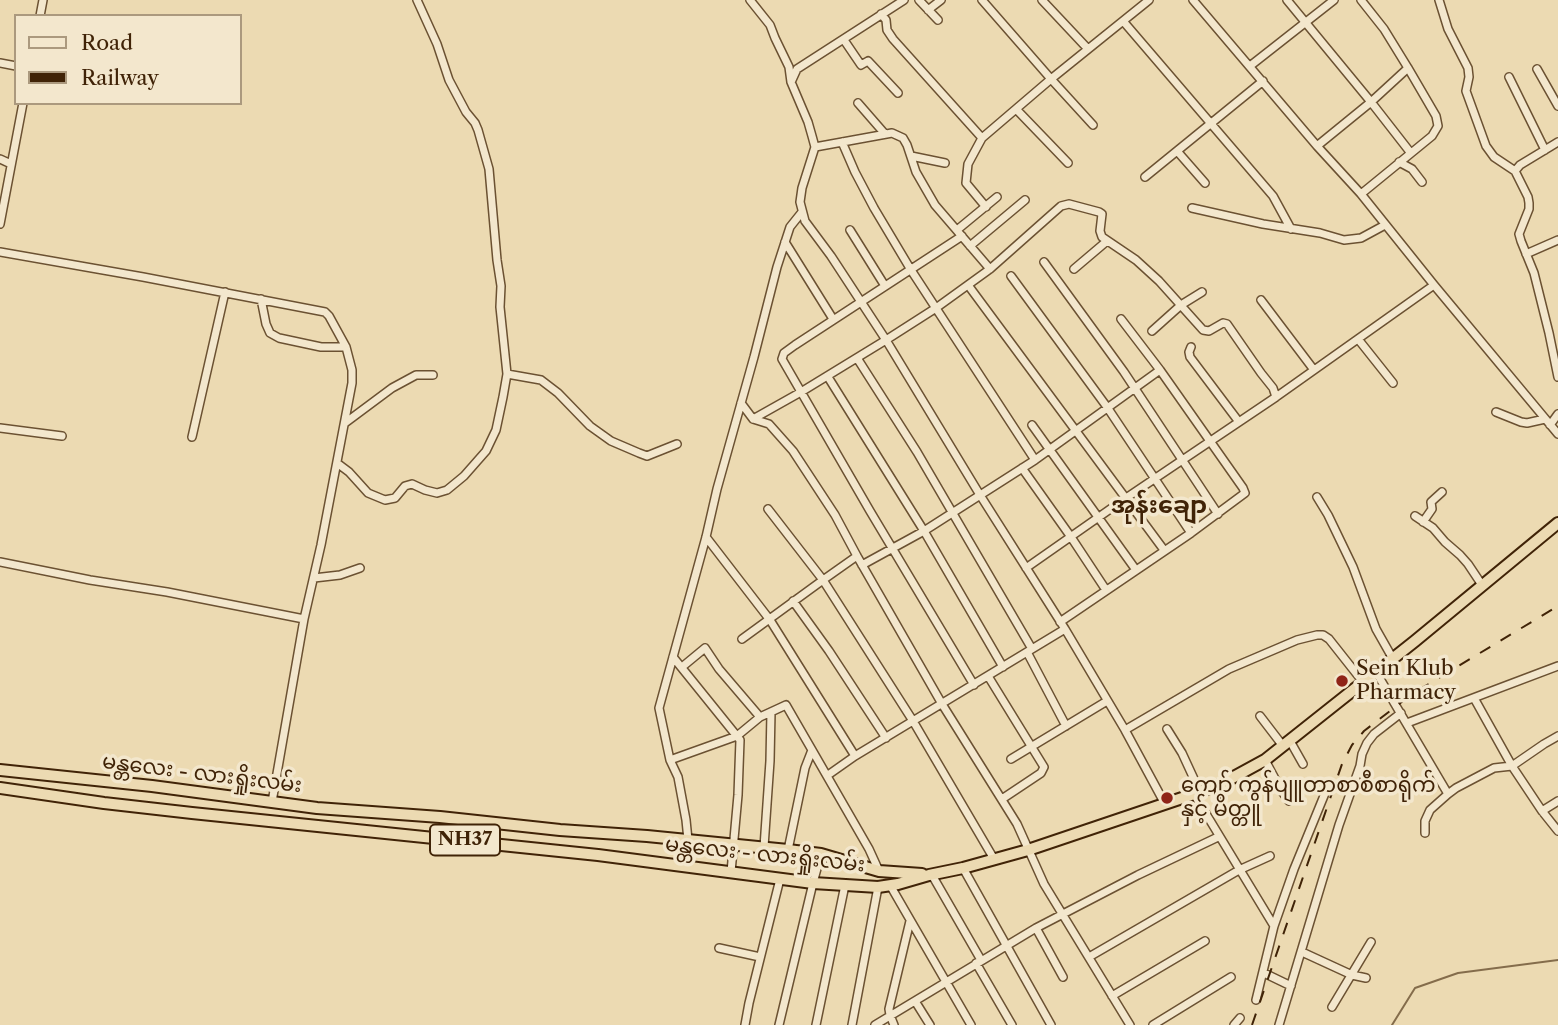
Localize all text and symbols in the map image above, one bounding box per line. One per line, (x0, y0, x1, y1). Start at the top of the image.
legend (14, 14, 242, 105)
text: Road (81, 30, 133, 55)
text: Railway (81, 65, 159, 90)
district label: အုန်းချော (1111, 492, 1207, 520)
place label: Sein Klub Pharmacy (1356, 656, 1456, 706)
marker: Sein Klub Pharmacy (1334, 673, 1350, 689)
street label: မန္တလေး - လားရှိုးလမ်း (101, 749, 303, 799)
place label: ကျော် ကွန်ပျူတာစာစီစာရိုက် နှင့် မိတ္တူ (1181, 773, 1436, 823)
marker: ကျော် ကွန်ပျူတာစာစီစာရိုက် နှင့် မိတ္တူ (1159, 790, 1175, 806)
road number: NH37 (430, 824, 500, 856)
street label: မန္တလေး - လားရှိုးလမ်း (664, 832, 866, 878)

